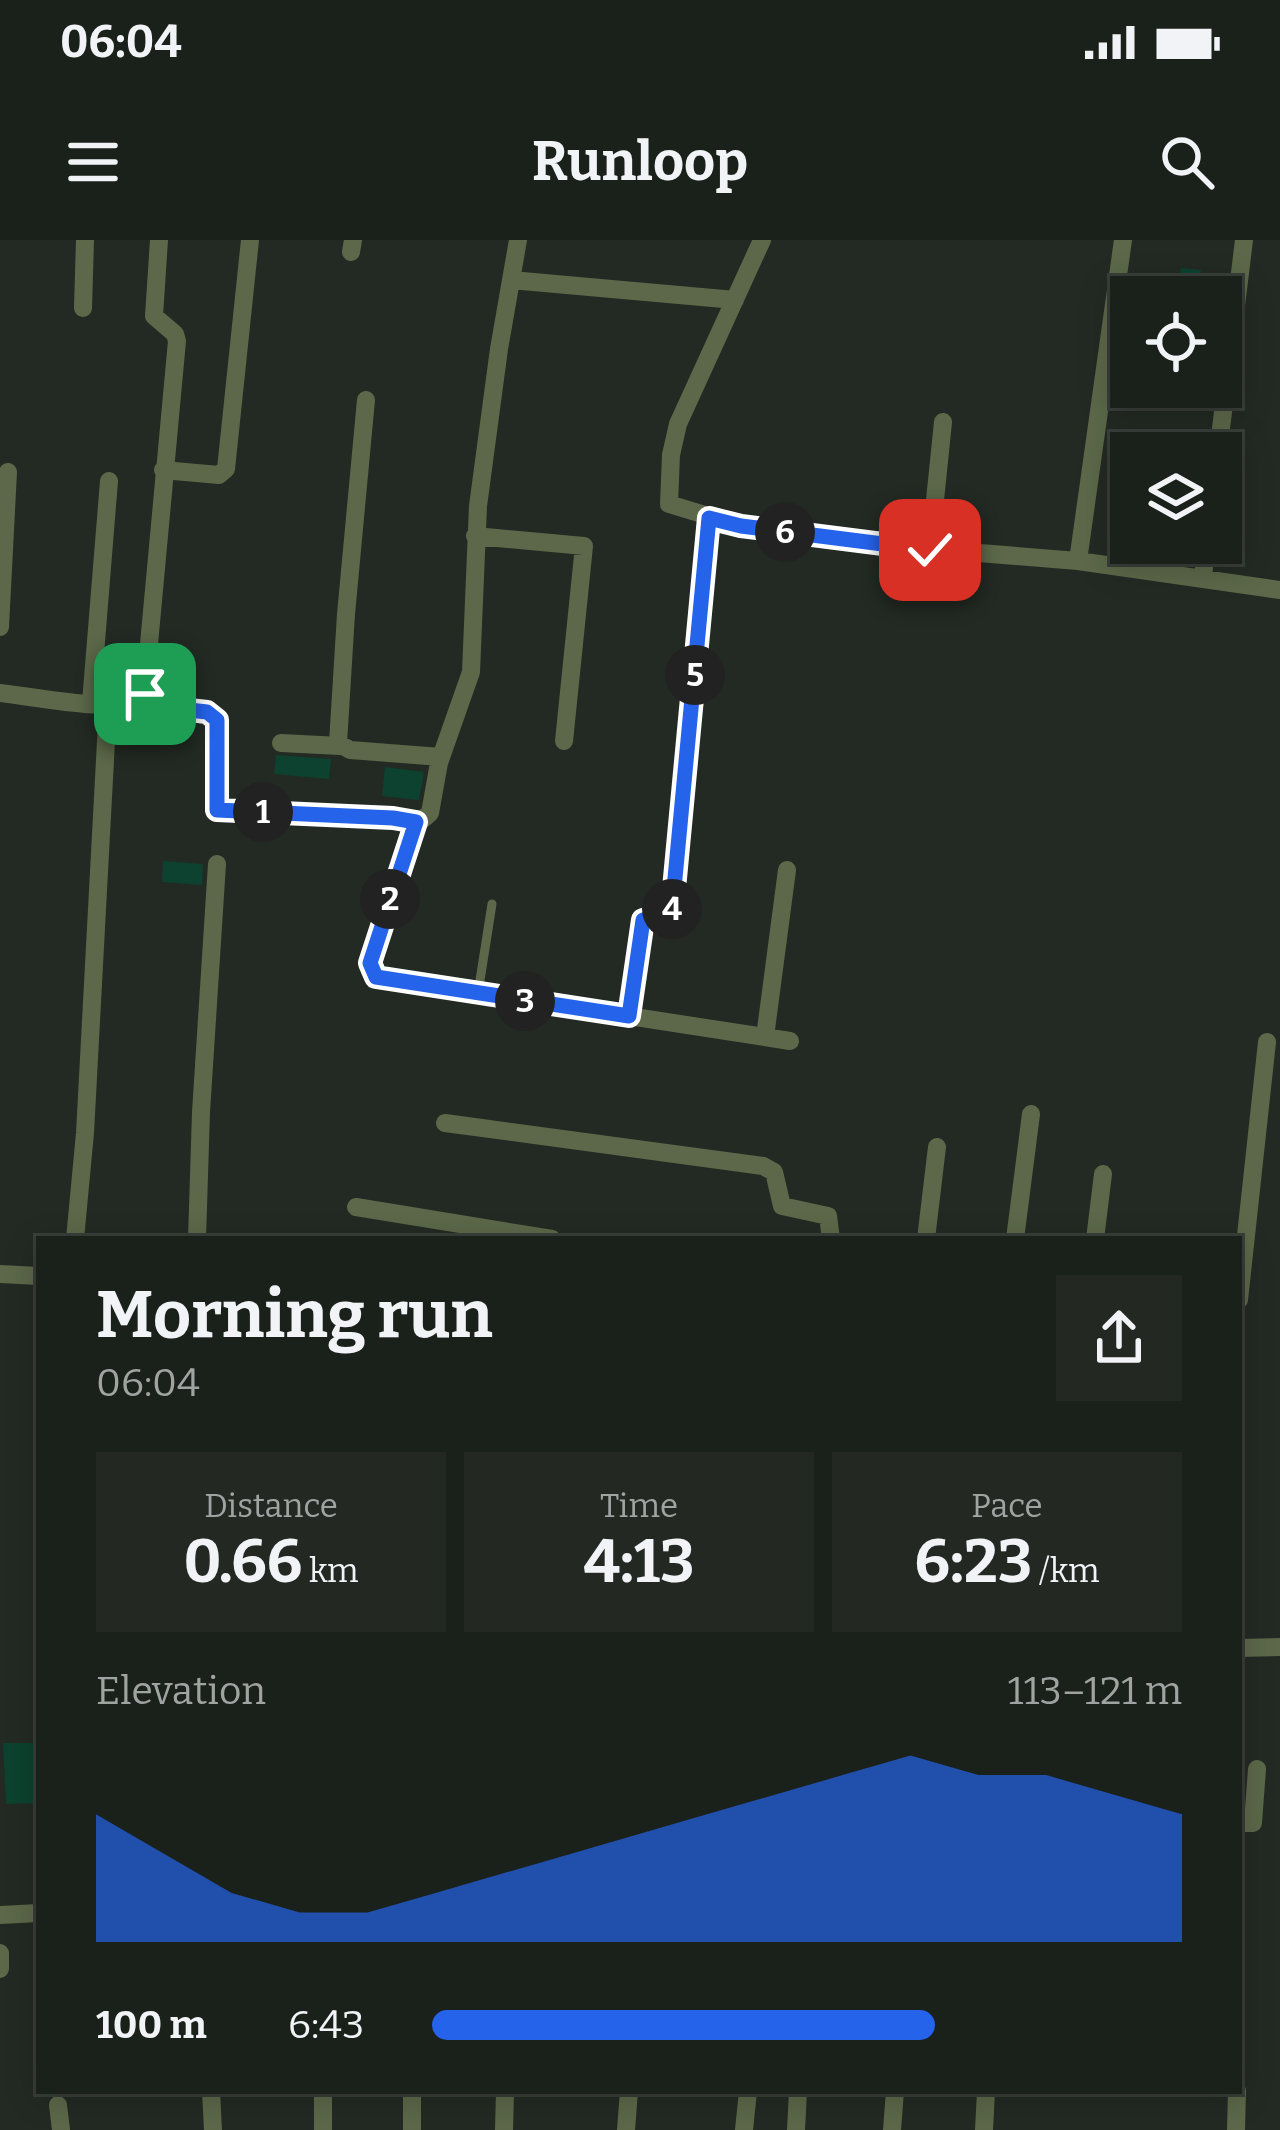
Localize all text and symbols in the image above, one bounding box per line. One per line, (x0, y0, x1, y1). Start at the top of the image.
text: 06:04 (60, 15, 182, 69)
icon: menu (60, 129, 126, 195)
icon: search (1154, 129, 1220, 195)
text: Runloop (532, 130, 748, 194)
map controls (1110, 276, 1242, 564)
button: locate (1110, 276, 1242, 408)
button: layers (1110, 432, 1242, 564)
pin (879, 499, 981, 601)
pin: 6 (755, 502, 815, 562)
text: 6 (775, 512, 795, 552)
icon: check (897, 517, 963, 583)
pin (94, 643, 196, 745)
pin: 5 (665, 645, 725, 705)
text: 5 (686, 655, 704, 695)
icon: arrive (112, 661, 178, 727)
pin: 1 (233, 782, 293, 842)
text: 1 (256, 792, 270, 832)
pin: 2 (360, 869, 420, 929)
text: 2 (381, 879, 399, 919)
pin: 4 (642, 879, 702, 939)
text: 4 (662, 889, 682, 929)
pin: 3 (495, 971, 555, 1031)
text: 3 (515, 981, 535, 1021)
text: Morning run (96, 1275, 493, 1354)
button: share (1056, 1275, 1182, 1401)
text: 06:04 (96, 1360, 200, 1406)
text: Distance (204, 1486, 338, 1526)
text: Time (600, 1486, 678, 1526)
text: Pace (971, 1486, 1043, 1526)
text: 0.66 (183, 1526, 302, 1598)
text: 4:13 (584, 1526, 695, 1598)
text: 6:23 (915, 1526, 1032, 1598)
text: km (302, 1551, 359, 1591)
text: /km (1032, 1551, 1099, 1591)
text: Elevation (96, 1668, 266, 1714)
text: 113–121 m (1008, 1668, 1182, 1714)
text: 100 m (96, 2002, 207, 2048)
text: 6:43 (288, 2002, 364, 2048)

